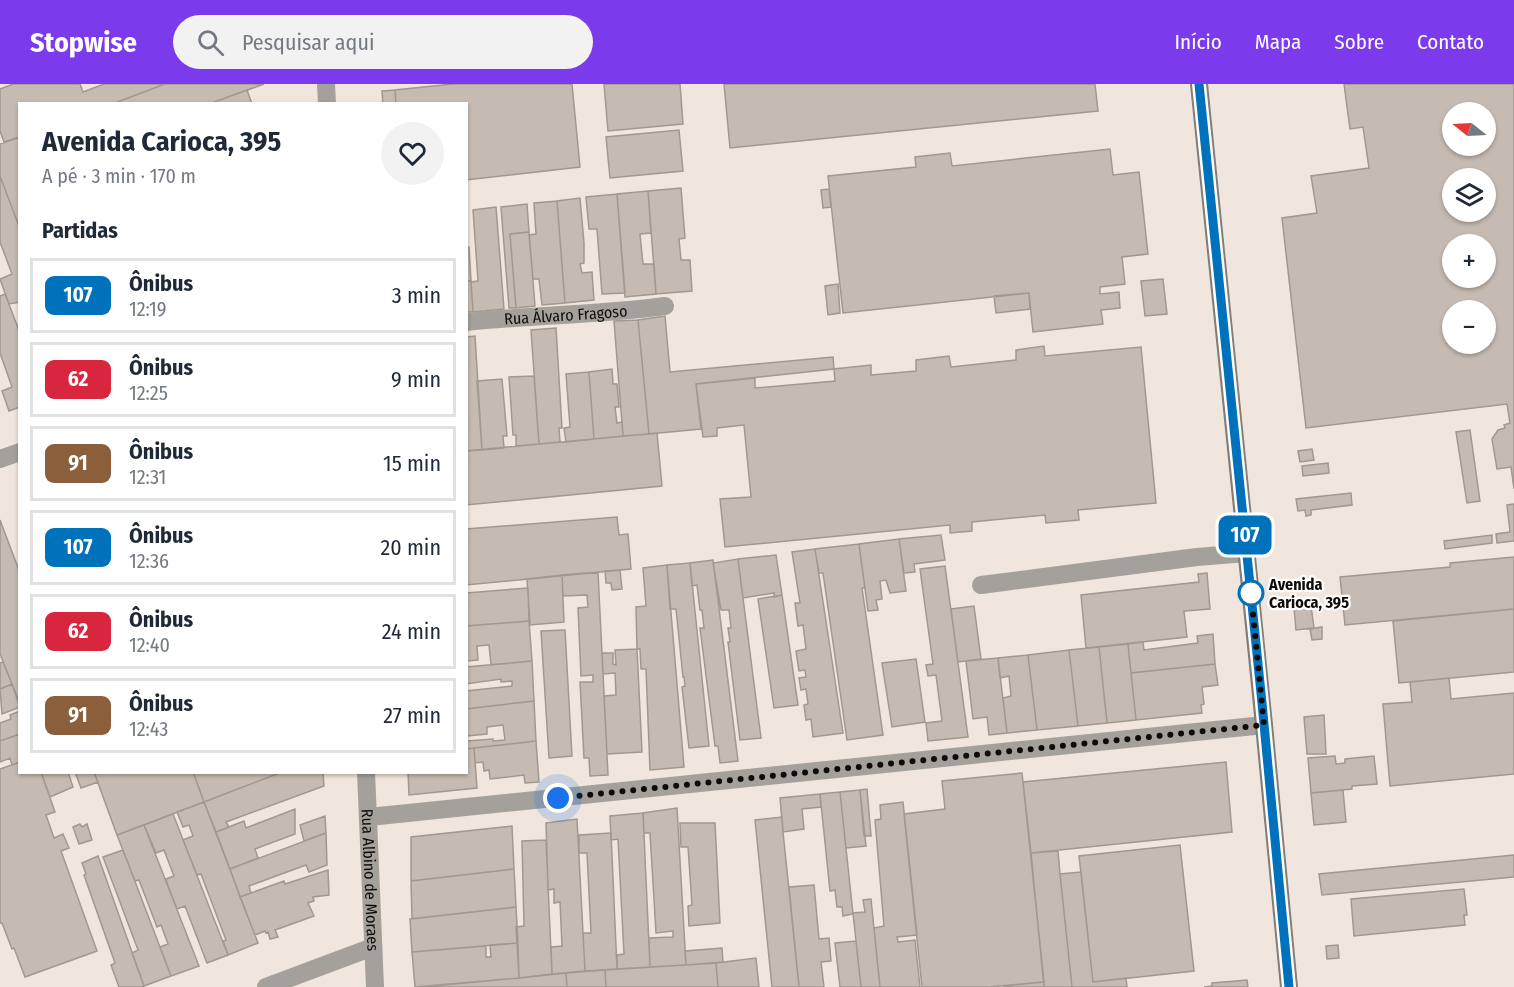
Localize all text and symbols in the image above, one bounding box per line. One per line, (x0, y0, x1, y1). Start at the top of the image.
search box (173, 15, 593, 69)
text: Stopwise (30, 26, 137, 59)
icon: search (194, 26, 227, 59)
text: Pesquisar aqui (242, 29, 374, 56)
text: Início (1175, 29, 1222, 55)
text: Mapa (1255, 29, 1301, 55)
text: Sobre (1334, 29, 1384, 55)
text: Contato (1417, 29, 1484, 55)
north arrow (1442, 102, 1496, 156)
map controls (1442, 102, 1496, 354)
button: heart (381, 122, 444, 185)
text: Avenida Carioca, 395 (42, 125, 281, 158)
text: A pé · 3 min · 170 m (42, 164, 196, 188)
button: layers (1442, 168, 1496, 222)
text: Partidas (42, 217, 118, 244)
button: + (1442, 234, 1496, 288)
text: Ônibus (129, 270, 193, 297)
text: 107 (64, 282, 92, 308)
text: 3 min (392, 282, 441, 309)
text: 12:19 (129, 297, 167, 321)
button: − (1442, 300, 1496, 354)
street label: Rua Álvaro Fragoso (503, 301, 628, 329)
text: Ônibus (129, 354, 193, 381)
text: 62 (68, 366, 88, 392)
text: 9 min (391, 366, 441, 393)
text: 12:25 (129, 381, 168, 405)
text: Ônibus (129, 438, 193, 465)
text: 91 (68, 450, 88, 476)
text: 15 min (383, 450, 441, 477)
text: 12:31 (129, 465, 166, 489)
line badge: 107 (1210, 516, 1280, 554)
text: Ônibus (129, 522, 193, 549)
text: 107 (1231, 522, 1259, 548)
text: 107 (64, 534, 92, 560)
text: 20 min (381, 534, 441, 561)
text: 12:36 (129, 549, 169, 573)
place label: Avenida Carioca, 395 (1268, 575, 1349, 612)
marker: Avenida Carioca, 395 (1238, 580, 1264, 606)
text: Ônibus (129, 606, 193, 633)
text: 62 (68, 618, 88, 644)
text: 24 min (382, 618, 441, 645)
text: 12:40 (129, 633, 170, 657)
text: Ônibus (129, 690, 193, 717)
text: 91 (68, 702, 88, 728)
text: 27 min (383, 702, 441, 729)
text: 12:43 (129, 717, 168, 741)
your location (543, 783, 573, 813)
street label: Rua Albino de Moraes (358, 808, 382, 952)

